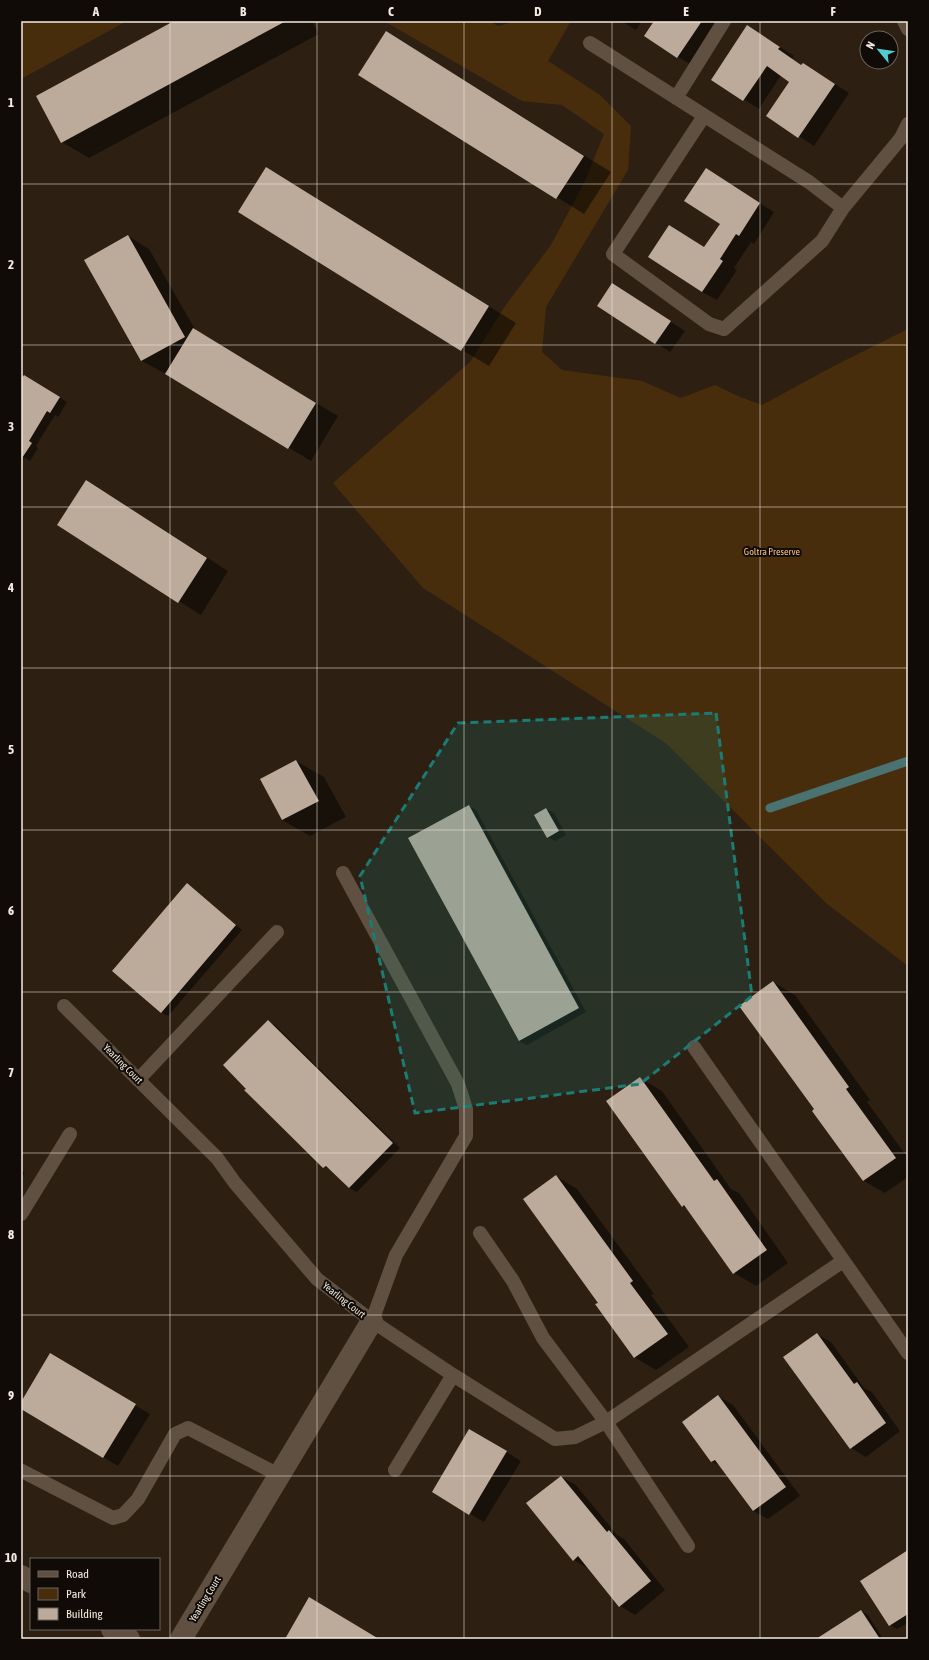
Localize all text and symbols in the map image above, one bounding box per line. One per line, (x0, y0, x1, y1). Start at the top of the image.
text: A (92, 4, 100, 19)
text: B (240, 4, 247, 19)
text: C (388, 4, 394, 19)
text: D (534, 4, 542, 19)
text: E (683, 4, 689, 19)
text: F (830, 4, 836, 19)
north arrow (859, 30, 899, 70)
text: N (863, 39, 877, 51)
text: 1 (8, 95, 14, 110)
text: 2 (8, 257, 14, 272)
text: 3 (8, 419, 14, 434)
park label: Goltra Preserve (744, 546, 801, 557)
text: 4 (7, 580, 14, 595)
text: 5 (8, 742, 14, 757)
text: 6 (8, 903, 14, 918)
street label: Yearling Court (101, 1042, 145, 1086)
text: 7 (8, 1065, 14, 1080)
text: 8 (8, 1227, 14, 1242)
street label: Yearling Court (320, 1280, 368, 1320)
text: 9 (8, 1388, 14, 1403)
text: 10 (5, 1550, 17, 1565)
legend (30, 1558, 160, 1630)
text: Road (66, 1567, 89, 1581)
street label: Yearling Court (187, 1574, 223, 1624)
text: Park (66, 1587, 87, 1601)
text: Building (66, 1607, 104, 1621)

